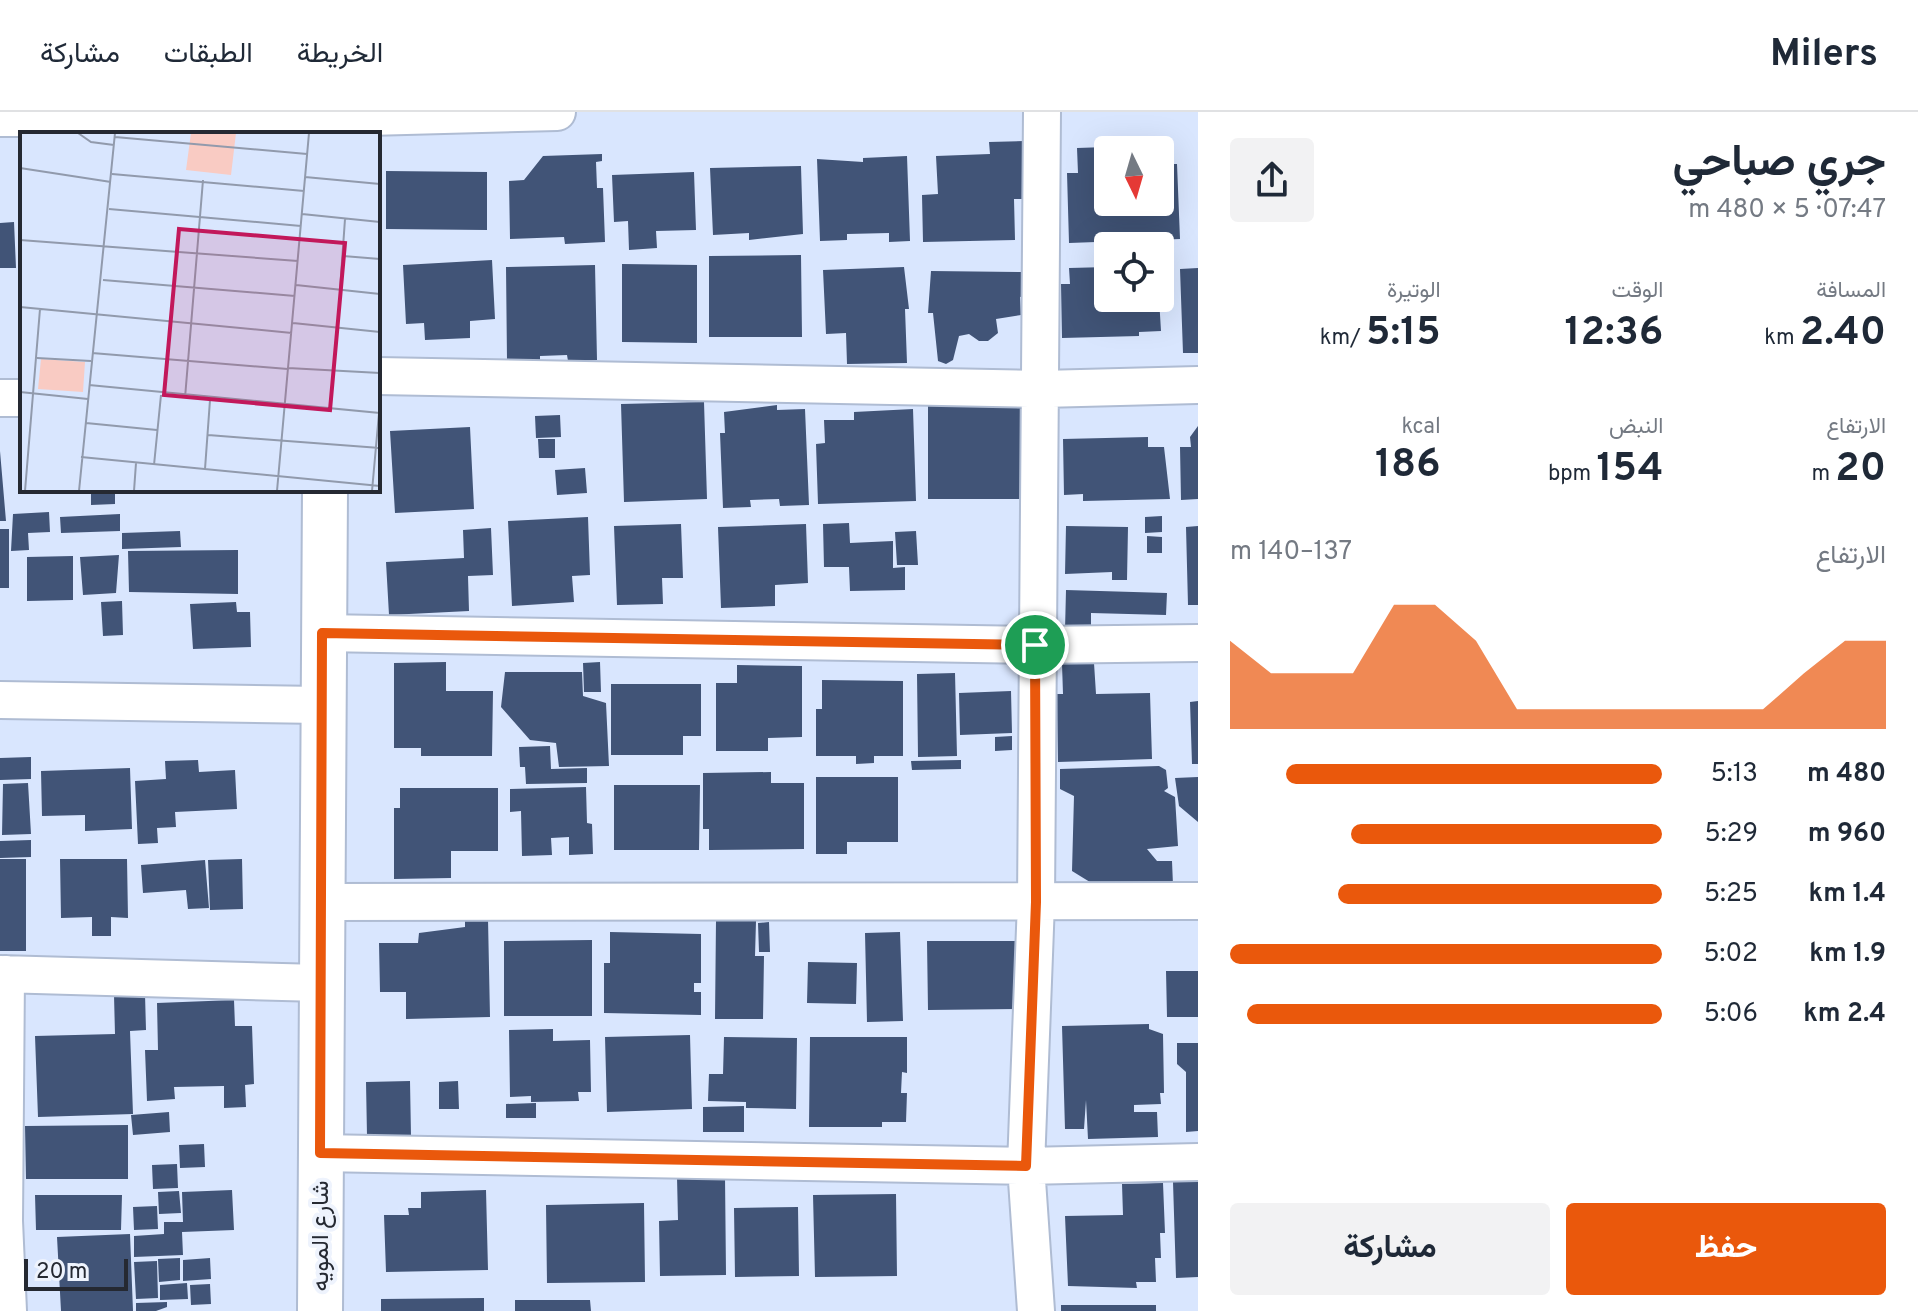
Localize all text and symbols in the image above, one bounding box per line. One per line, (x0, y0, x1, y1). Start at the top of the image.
text: Milers (1770, 31, 1878, 80)
text: مشاركة (40, 37, 120, 73)
text: الطبقات (164, 37, 253, 73)
text: الخريطة (297, 37, 383, 73)
inset map (20, 132, 380, 492)
north arrow (1094, 136, 1174, 216)
map controls (1094, 136, 1174, 312)
text: جري صباحي (1672, 136, 1886, 192)
button: share (1230, 138, 1314, 222)
text: 07:47 · 5 × 480 m (1688, 194, 1886, 227)
button: locate (1094, 232, 1174, 312)
text: الوتيرة (1387, 278, 1441, 305)
text: الوقت (1612, 278, 1663, 305)
text: المسافة (1816, 278, 1886, 305)
text: 5:15 (1366, 309, 1441, 359)
text: 12:36 (1565, 309, 1663, 359)
text: 2.40 (1800, 309, 1886, 359)
text: /km (1320, 325, 1366, 352)
text: km (1764, 325, 1800, 352)
text: kcal (1402, 414, 1441, 441)
text: النبض (1609, 414, 1663, 441)
text: الارتفاع (1826, 414, 1886, 441)
text: 186 (1375, 441, 1441, 491)
text: 154 (1596, 445, 1663, 495)
text: 20 (1835, 445, 1886, 495)
text: bpm (1548, 461, 1596, 488)
text: m (1811, 461, 1835, 488)
text: 137–140 m (1230, 536, 1352, 569)
text: الارتفاع (1815, 540, 1886, 573)
pin (1001, 611, 1069, 679)
icon: arrive (1013, 623, 1057, 667)
text: 5:13 (1711, 758, 1758, 791)
text: 480 m (1807, 758, 1886, 791)
text: 5:29 (1705, 818, 1758, 851)
text: 960 m (1808, 818, 1886, 851)
text: 5:25 (1704, 878, 1758, 911)
text: 1.4 km (1809, 878, 1886, 911)
text: 5:02 (1703, 938, 1758, 971)
text: 1.9 km (1809, 938, 1886, 971)
text: 5:06 (1704, 998, 1758, 1031)
text: 2.4 km (1803, 998, 1886, 1031)
street label: شارع المويه (307, 1181, 337, 1291)
button: مشاركة (1230, 1203, 1550, 1295)
button: حفظ (1566, 1203, 1886, 1295)
scale bar (24, 1255, 128, 1291)
text: 20 m (36, 1259, 87, 1286)

